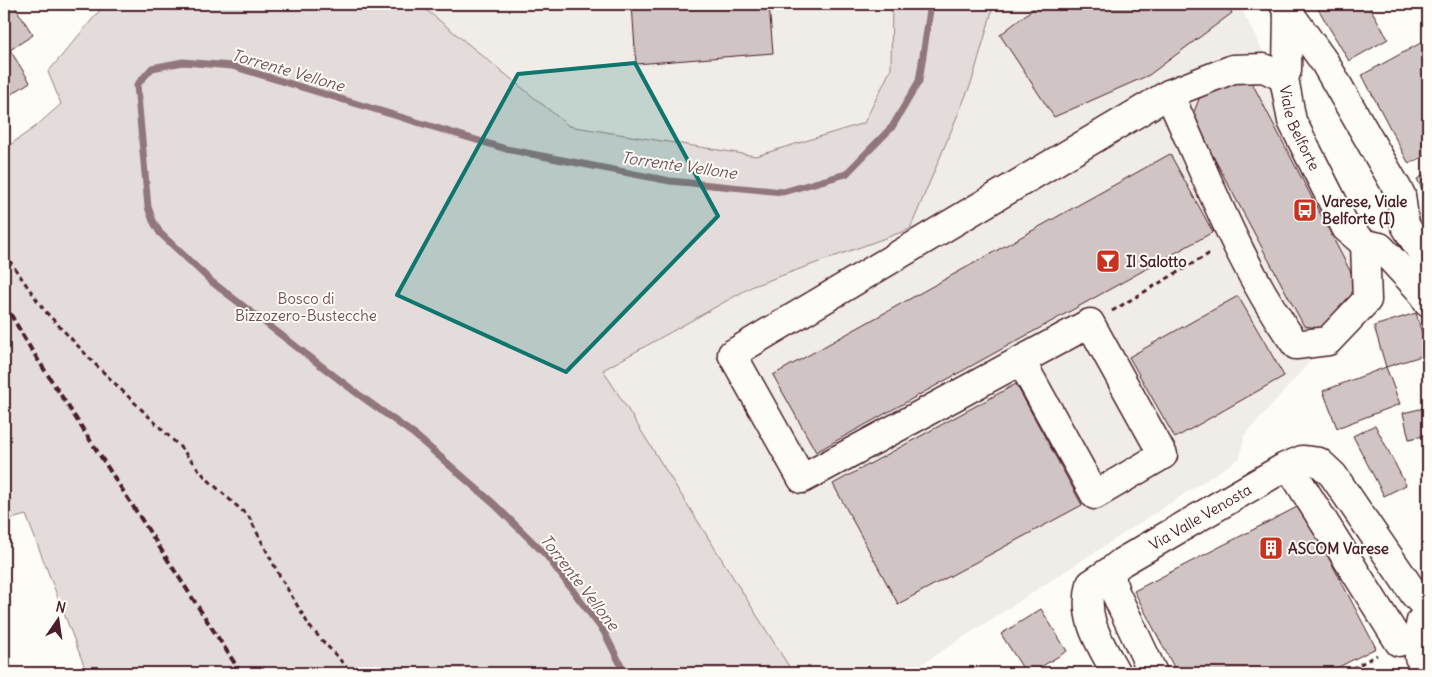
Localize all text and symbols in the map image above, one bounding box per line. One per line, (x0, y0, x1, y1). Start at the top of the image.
water label: Torrente Vellone (229, 44, 348, 96)
street label: Viale Belforte (1276, 84, 1325, 173)
water label: Torrente Vellone (620, 147, 739, 183)
place label: Varese, Viale Belforte (I) (1322, 192, 1407, 229)
bus stop icon: Varese, Viale Belforte (I) (1292, 197, 1318, 223)
bar icon: Il Salotto (1095, 248, 1121, 274)
place label: Il Salotto (1126, 252, 1187, 271)
park label: Bosco di Bizzozero-Bustecche (235, 289, 377, 325)
street label: Via Valle Venosta (1145, 479, 1255, 554)
water label: Torrente Vellone (536, 530, 625, 635)
building icon: ASCOM Varese (1258, 535, 1284, 561)
place label: ASCOM Varese (1288, 539, 1389, 558)
north arrow (32, 594, 82, 644)
text: N (54, 597, 68, 617)

